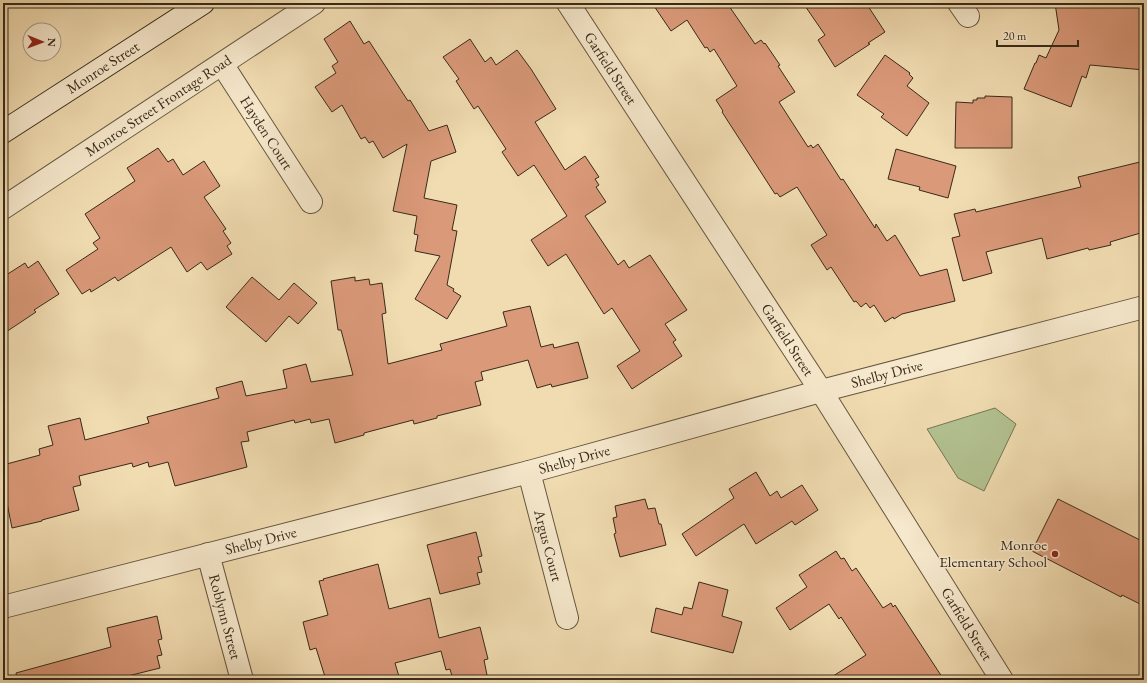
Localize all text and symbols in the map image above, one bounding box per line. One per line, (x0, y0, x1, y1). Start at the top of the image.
north arrow (22, 22, 62, 62)
scale bar (997, 22, 1078, 48)
street label: Garfield Street (580, 28, 642, 108)
text: 20 m (1003, 28, 1027, 44)
street label: Monroe Street (63, 36, 143, 98)
text: N (45, 38, 59, 47)
street label: Monroe Street Frontage Road (81, 50, 235, 160)
street label: Hayden Court (236, 92, 298, 173)
street label: Garfield Street (757, 300, 819, 380)
street label: Shelby Drive (849, 355, 925, 392)
street label: Shelby Drive (536, 440, 612, 478)
street label: Argus Court (530, 507, 567, 584)
street label: Shelby Drive (223, 522, 298, 559)
place label: Monroe Elementary School (939, 535, 1047, 571)
marker: Monroe Elementary School (1050, 549, 1060, 559)
street label: Roblynn Street (205, 572, 246, 662)
street label: Garfield Street (937, 583, 997, 664)

